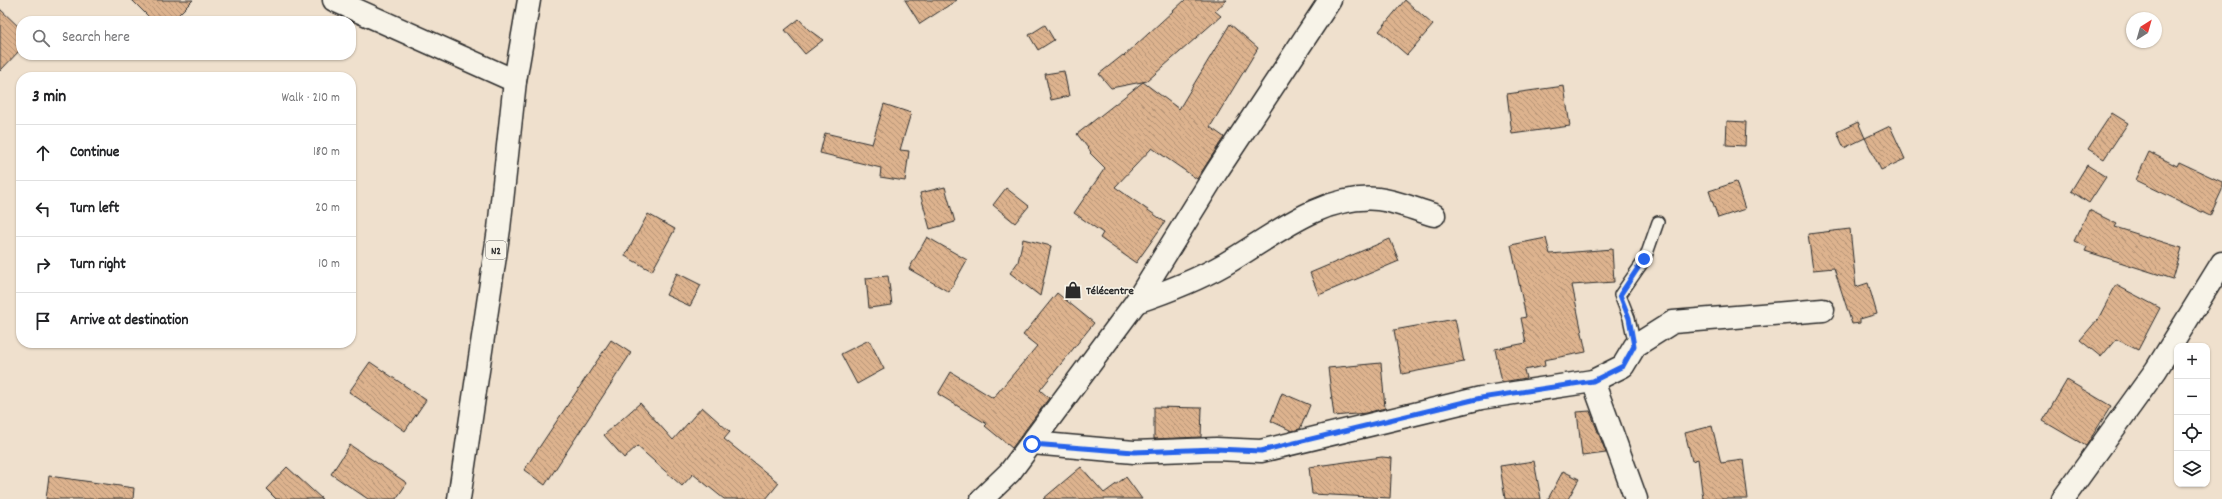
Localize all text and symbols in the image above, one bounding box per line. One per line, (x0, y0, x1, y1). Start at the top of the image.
north arrow (2126, 12, 2162, 48)
search box (16, 16, 356, 60)
icon: search (30, 27, 52, 49)
text: Search here (62, 27, 130, 49)
text: 3 min (32, 86, 66, 110)
text: Walk · 210 m (282, 89, 340, 108)
icon: ahead (32, 142, 54, 164)
text: Continue (70, 142, 119, 164)
text: 180 m (313, 143, 340, 162)
icon: left (32, 198, 54, 220)
text: Turn left (70, 198, 119, 220)
text: 20 m (315, 199, 340, 218)
road number: N2 (486, 241, 506, 259)
route end (1635, 250, 1653, 268)
icon: right (32, 254, 54, 276)
text: Turn right (70, 254, 126, 276)
text: 10 m (318, 255, 340, 274)
shop icon: Télécentre (1063, 280, 1083, 300)
place label: Télécentre (1086, 283, 1135, 300)
icon: arrive (32, 310, 54, 332)
text: Arrive at destination (70, 310, 188, 332)
map controls (2174, 343, 2210, 487)
button: + (2174, 343, 2210, 379)
button: − (2174, 379, 2210, 415)
button: locate (2174, 415, 2210, 451)
route start (1023, 435, 1041, 453)
button: layers (2174, 451, 2210, 487)

